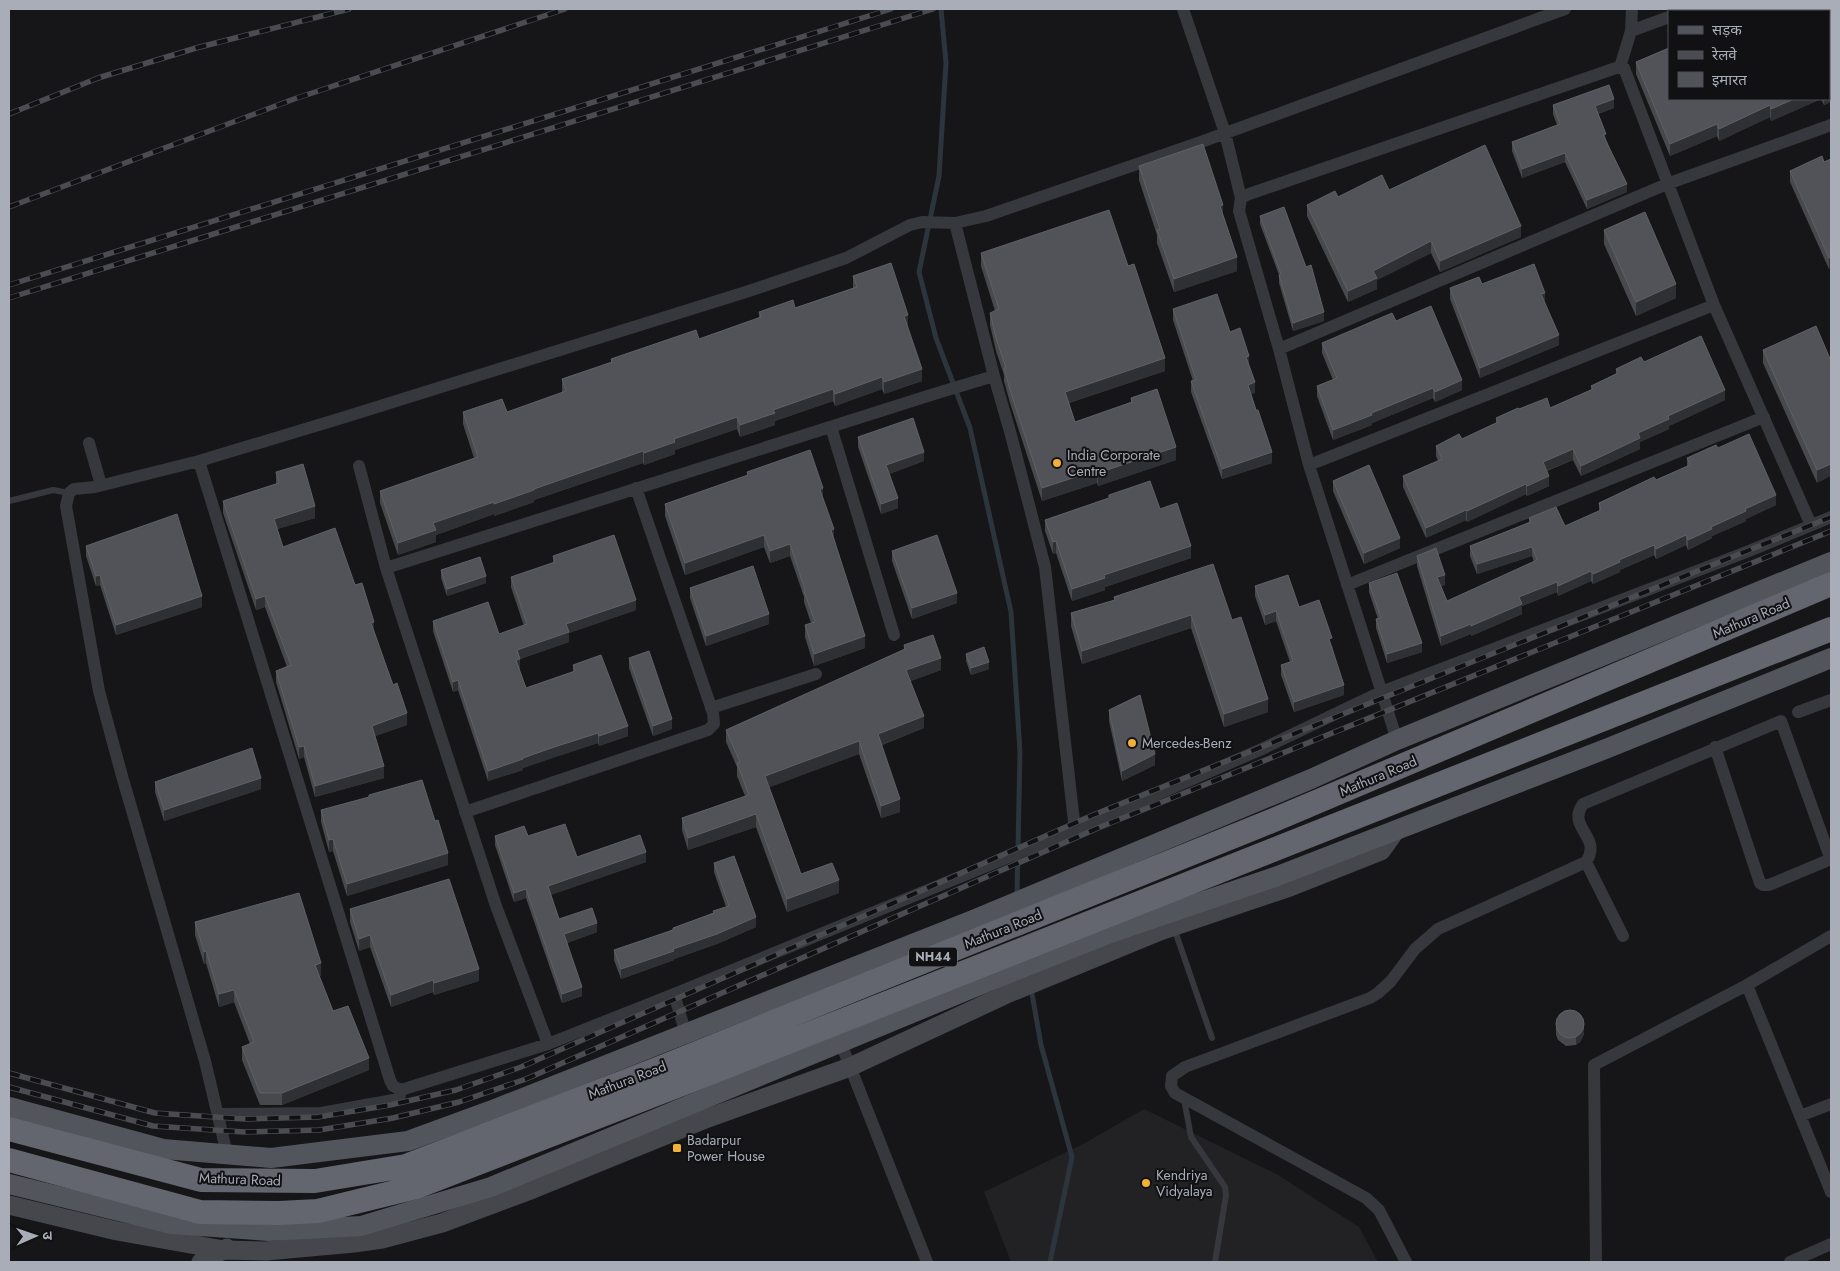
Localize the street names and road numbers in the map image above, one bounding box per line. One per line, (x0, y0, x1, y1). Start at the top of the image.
street label: Mathura Road (1709, 593, 1793, 643)
street label: Mathura Road (1336, 751, 1420, 801)
street label: Mathura Road (961, 904, 1045, 954)
road number: NH44 (909, 948, 957, 966)
street label: Mathura Road (585, 1056, 669, 1104)
street label: Mathura Road (199, 1168, 281, 1190)

